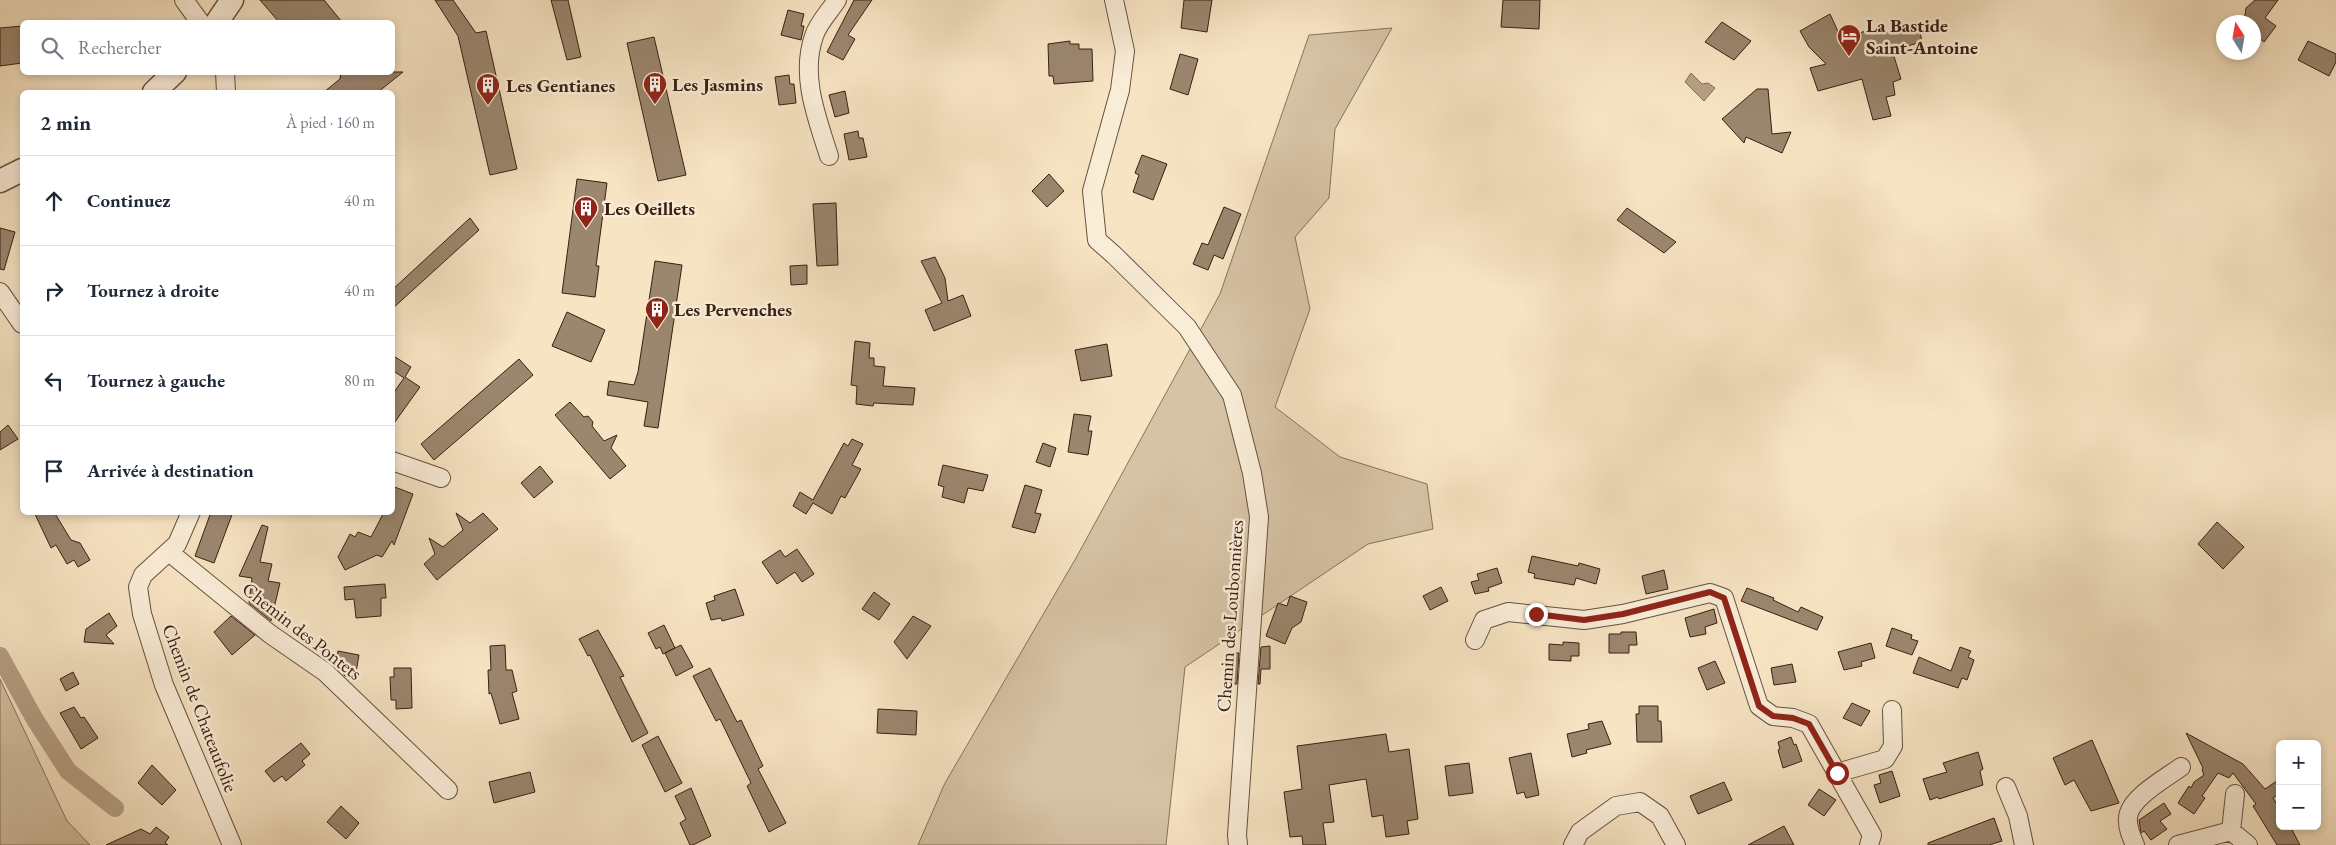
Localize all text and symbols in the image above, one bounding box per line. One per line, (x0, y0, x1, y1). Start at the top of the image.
place label: La Bastide Saint-Antoine (1866, 13, 1978, 60)
north arrow (2216, 15, 2261, 60)
search box (20, 20, 395, 75)
hotel icon: La Bastide Saint-Antoine (1836, 23, 1862, 57)
icon: search (38, 34, 66, 62)
text: Rechercher (78, 35, 161, 60)
building icon: Les Jasmins (642, 71, 668, 105)
building icon: Les Gentianes (475, 72, 501, 106)
place label: Les Jasmins (672, 72, 763, 97)
place label: Les Gentianes (506, 73, 615, 98)
text: 2 min (40, 109, 91, 136)
text: À pied · 160 m (286, 112, 375, 133)
icon: ahead (40, 187, 68, 215)
text: Continuez (87, 188, 171, 213)
text: 40 m (344, 190, 375, 211)
building icon: Les Oeillets (573, 195, 599, 229)
place label: Les Oeillets (604, 196, 695, 221)
icon: right (40, 277, 68, 305)
text: Tournez à droite (87, 278, 219, 303)
text: 40 m (344, 280, 375, 301)
building icon: Les Pervenches (644, 296, 670, 330)
place label: Les Pervenches (674, 297, 792, 322)
icon: left (40, 367, 68, 395)
text: Tournez à gauche (87, 368, 225, 393)
text: 80 m (344, 370, 375, 391)
icon: arrive (40, 457, 68, 485)
text: Arrivée à destination (87, 458, 254, 483)
street label: Chemin des Loubonnières (1211, 519, 1249, 713)
street label: Chemin des Pontets (237, 576, 367, 686)
route end (1525, 603, 1548, 626)
street label: Chemin de Chateaufolie (156, 620, 244, 796)
map controls (2276, 740, 2321, 830)
button: + (2276, 740, 2321, 785)
route start (1826, 762, 1849, 785)
button: − (2276, 785, 2321, 830)

